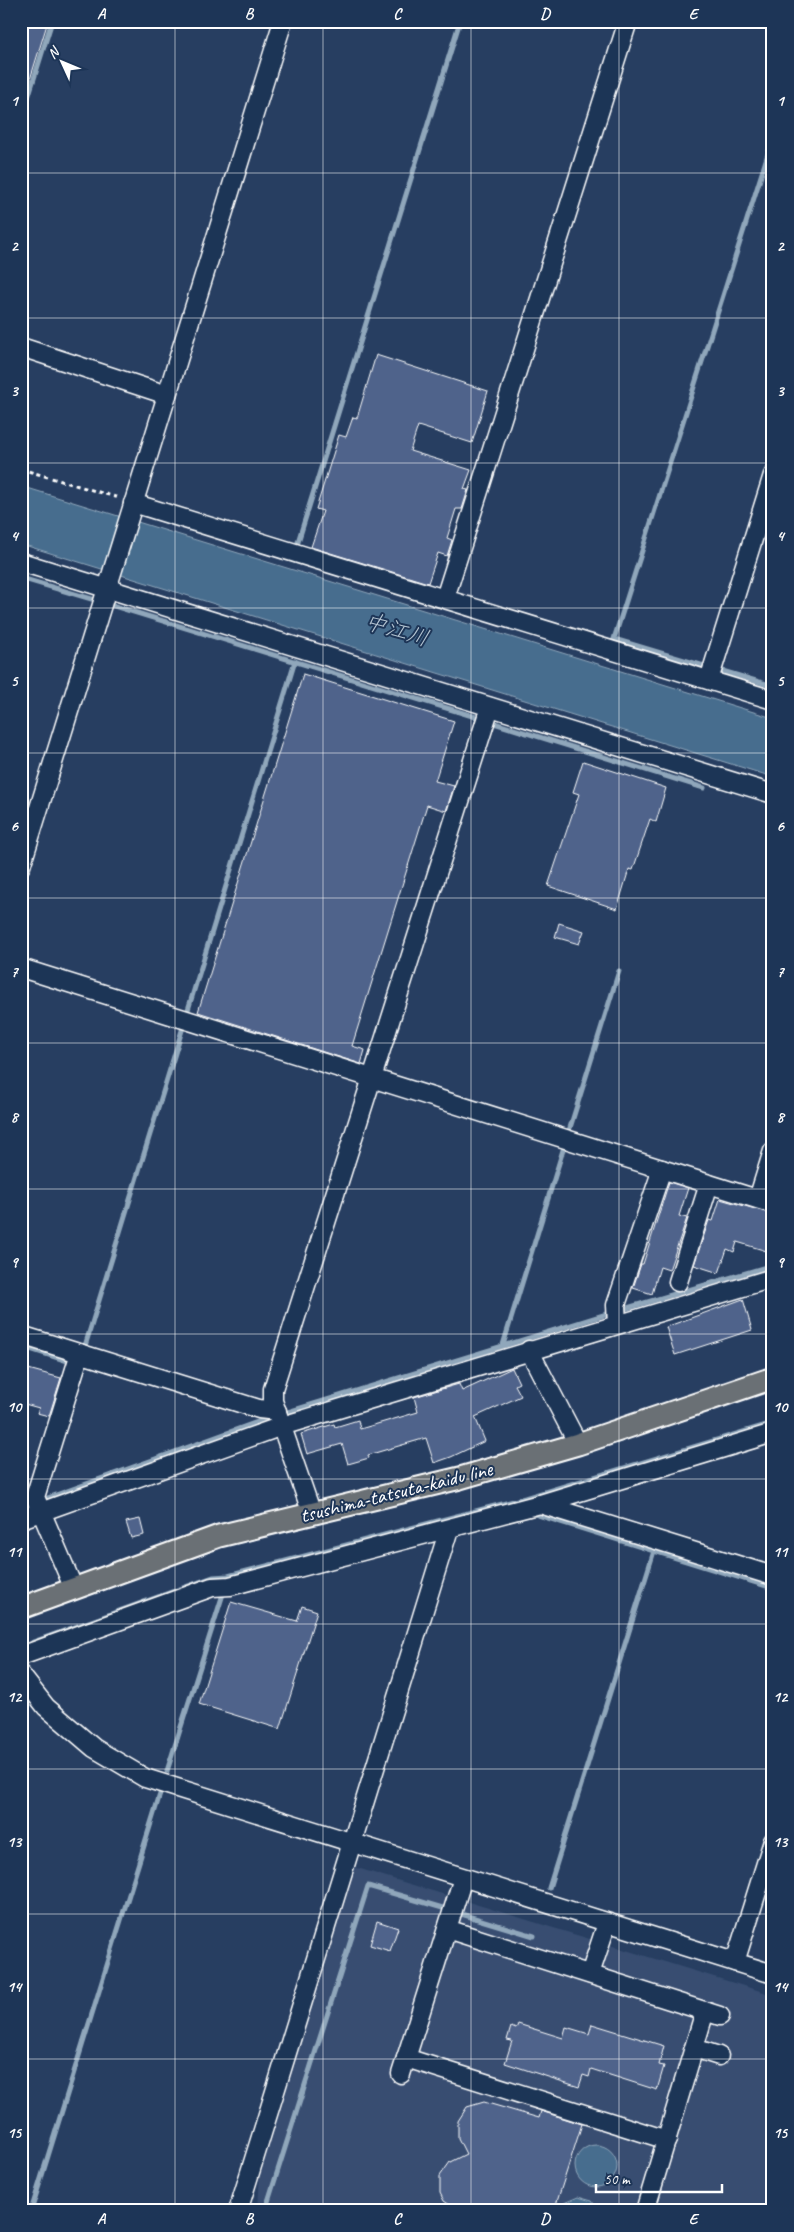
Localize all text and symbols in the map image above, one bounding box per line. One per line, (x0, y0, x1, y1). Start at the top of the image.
text: A (97, 4, 107, 24)
text: B (245, 4, 255, 24)
text: C (393, 4, 403, 24)
text: D (540, 4, 551, 24)
text: E (689, 4, 700, 24)
north arrow (38, 38, 88, 88)
text: N (44, 43, 64, 62)
text: 1 (10, 91, 19, 111)
text: 1 (776, 91, 785, 111)
text: 2 (10, 236, 19, 256)
text: 2 (776, 236, 785, 256)
text: 3 (10, 381, 19, 401)
text: 3 (776, 381, 785, 401)
text: 4 (10, 526, 19, 546)
text: 4 (776, 526, 785, 546)
water label: 中江川 (361, 607, 432, 653)
text: 5 (11, 671, 20, 691)
text: 5 (777, 671, 786, 691)
text: 6 (10, 816, 19, 836)
text: 6 (776, 816, 785, 836)
text: 7 (10, 962, 19, 982)
text: 7 (776, 962, 785, 982)
text: 8 (10, 1107, 19, 1127)
text: 8 (776, 1107, 785, 1127)
text: 9 (10, 1252, 19, 1272)
text: 9 (776, 1252, 785, 1272)
text: 10 (7, 1397, 23, 1417)
text: 10 (773, 1397, 789, 1417)
street label: tsushima-tatsuta-kaidu line (297, 1455, 496, 1528)
text: 11 (7, 1542, 23, 1562)
text: 11 (773, 1542, 789, 1562)
text: 12 (7, 1687, 23, 1707)
text: 12 (773, 1687, 789, 1707)
text: 13 (7, 1832, 23, 1852)
text: 13 (773, 1832, 789, 1852)
text: 14 (7, 1977, 23, 1997)
text: 14 (773, 1977, 789, 1997)
text: 15 (7, 2123, 23, 2143)
text: 15 (773, 2123, 789, 2143)
scale bar (596, 2162, 723, 2194)
text: 50 m (604, 2170, 631, 2189)
text: A (97, 2209, 107, 2229)
text: B (245, 2209, 255, 2229)
text: C (393, 2209, 403, 2229)
text: D (540, 2209, 551, 2229)
text: E (689, 2209, 700, 2229)

